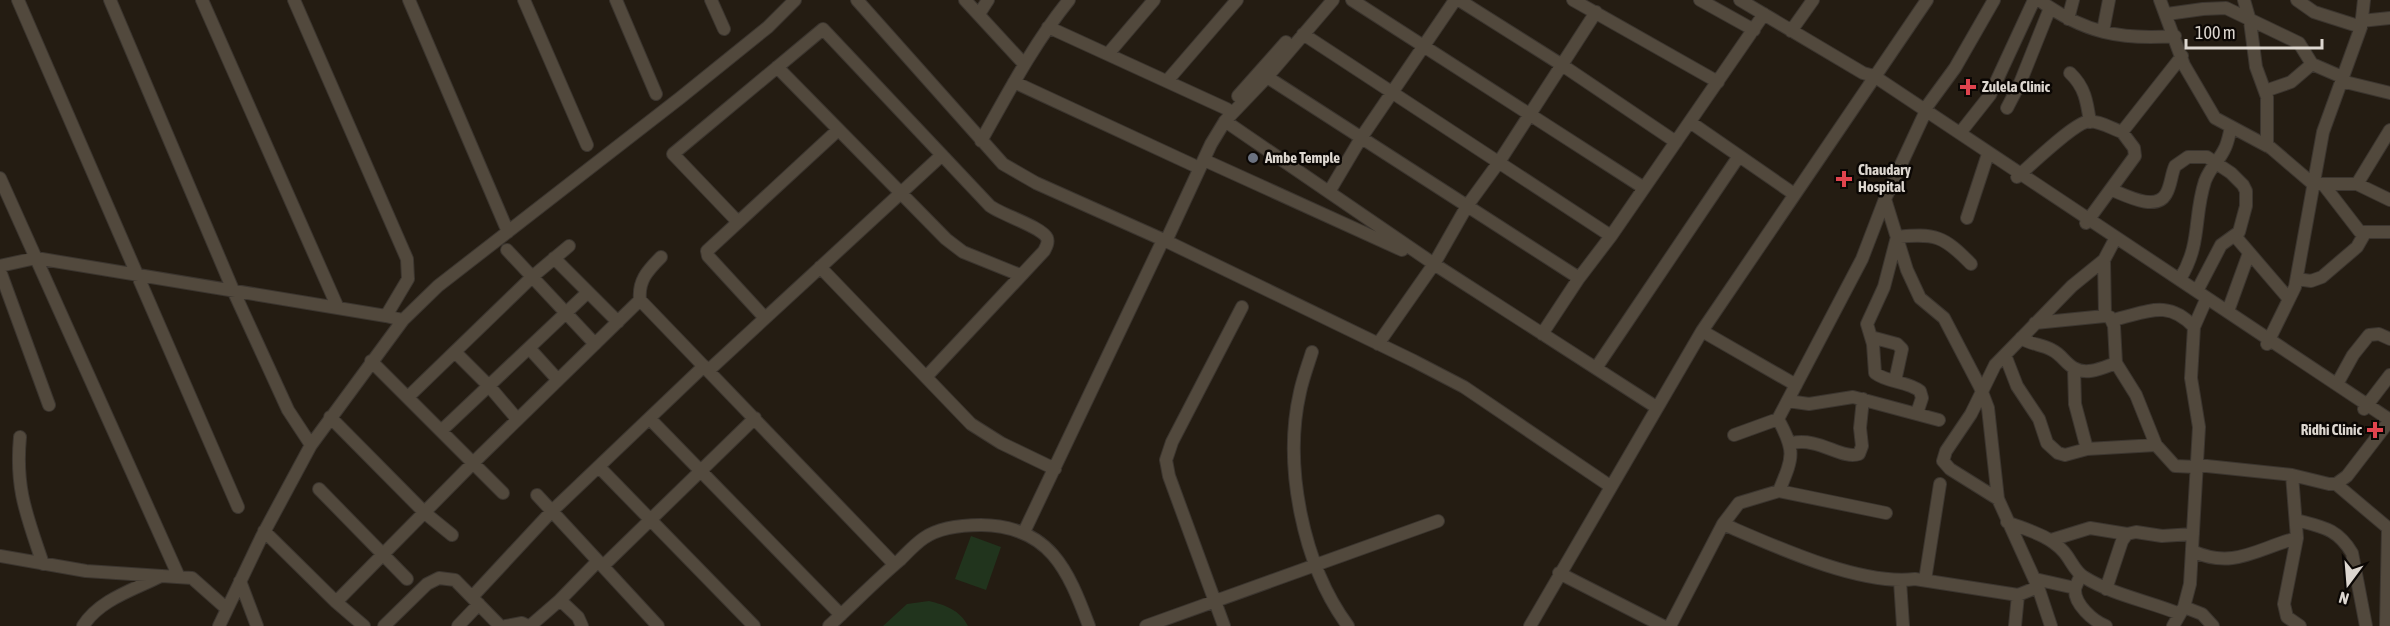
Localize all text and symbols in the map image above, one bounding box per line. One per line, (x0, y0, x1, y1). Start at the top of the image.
scale bar (2186, 12, 2322, 50)
text: 100 m (2195, 22, 2236, 43)
marker: Zulela Clinic (1959, 78, 1977, 96)
place label: Zulela Clinic (1982, 78, 2051, 95)
place label: Ambe Temple (1264, 149, 1340, 166)
marker: Ambe Temple (1246, 151, 1260, 165)
place label: Chaudary Hospital (1858, 161, 1912, 195)
marker: Chaudary Hospital (1835, 170, 1853, 188)
place label: Ridhi Clinic (2301, 421, 2362, 438)
marker: Ridhi Clinic (2366, 421, 2384, 439)
north arrow (2318, 554, 2378, 614)
text: N (2337, 588, 2351, 608)

